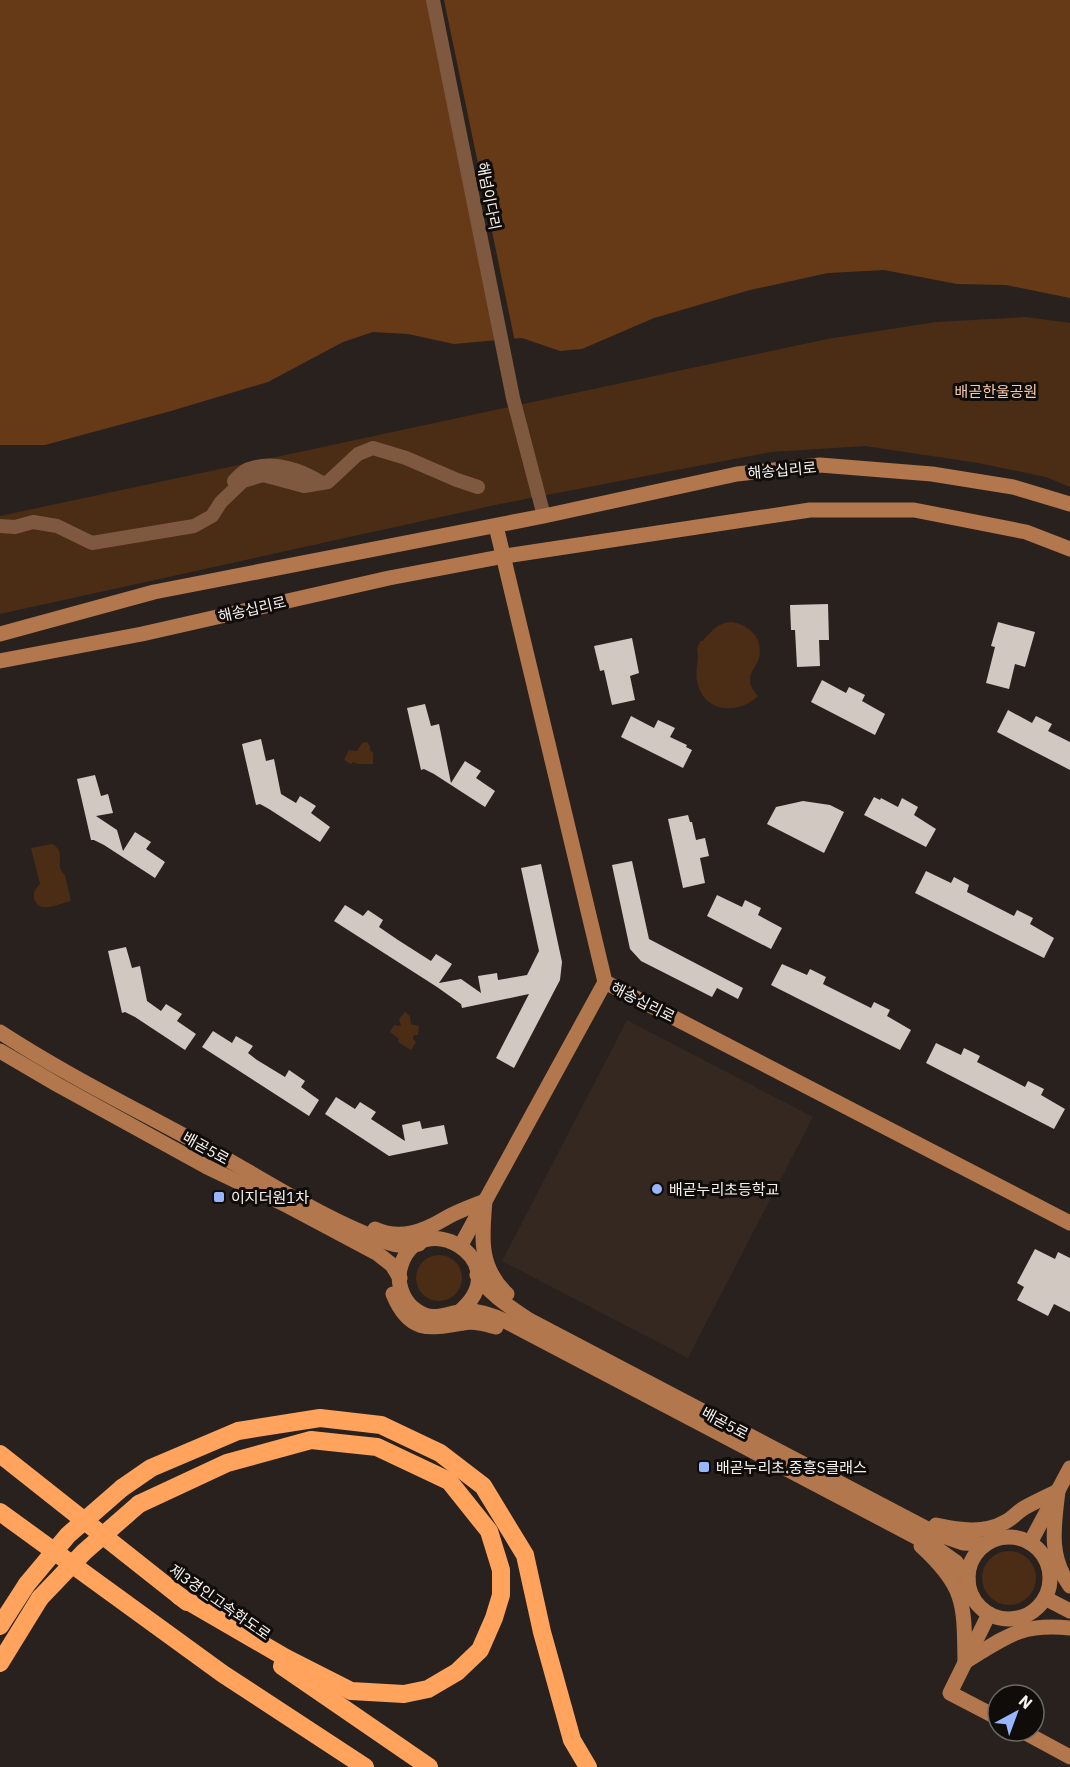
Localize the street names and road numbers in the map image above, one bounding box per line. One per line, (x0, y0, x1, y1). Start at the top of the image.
street label: 해넘이다리 (473, 160, 505, 232)
street label: 해송십리로 (747, 458, 817, 482)
street label: 해송십리로 (216, 592, 288, 626)
street label: 해송십리로 (608, 978, 678, 1026)
street label: 배곧5로 (179, 1127, 233, 1169)
street label: 배곧5로 (698, 1403, 752, 1443)
street label: 제3경인고속화도로 (166, 1560, 274, 1644)

